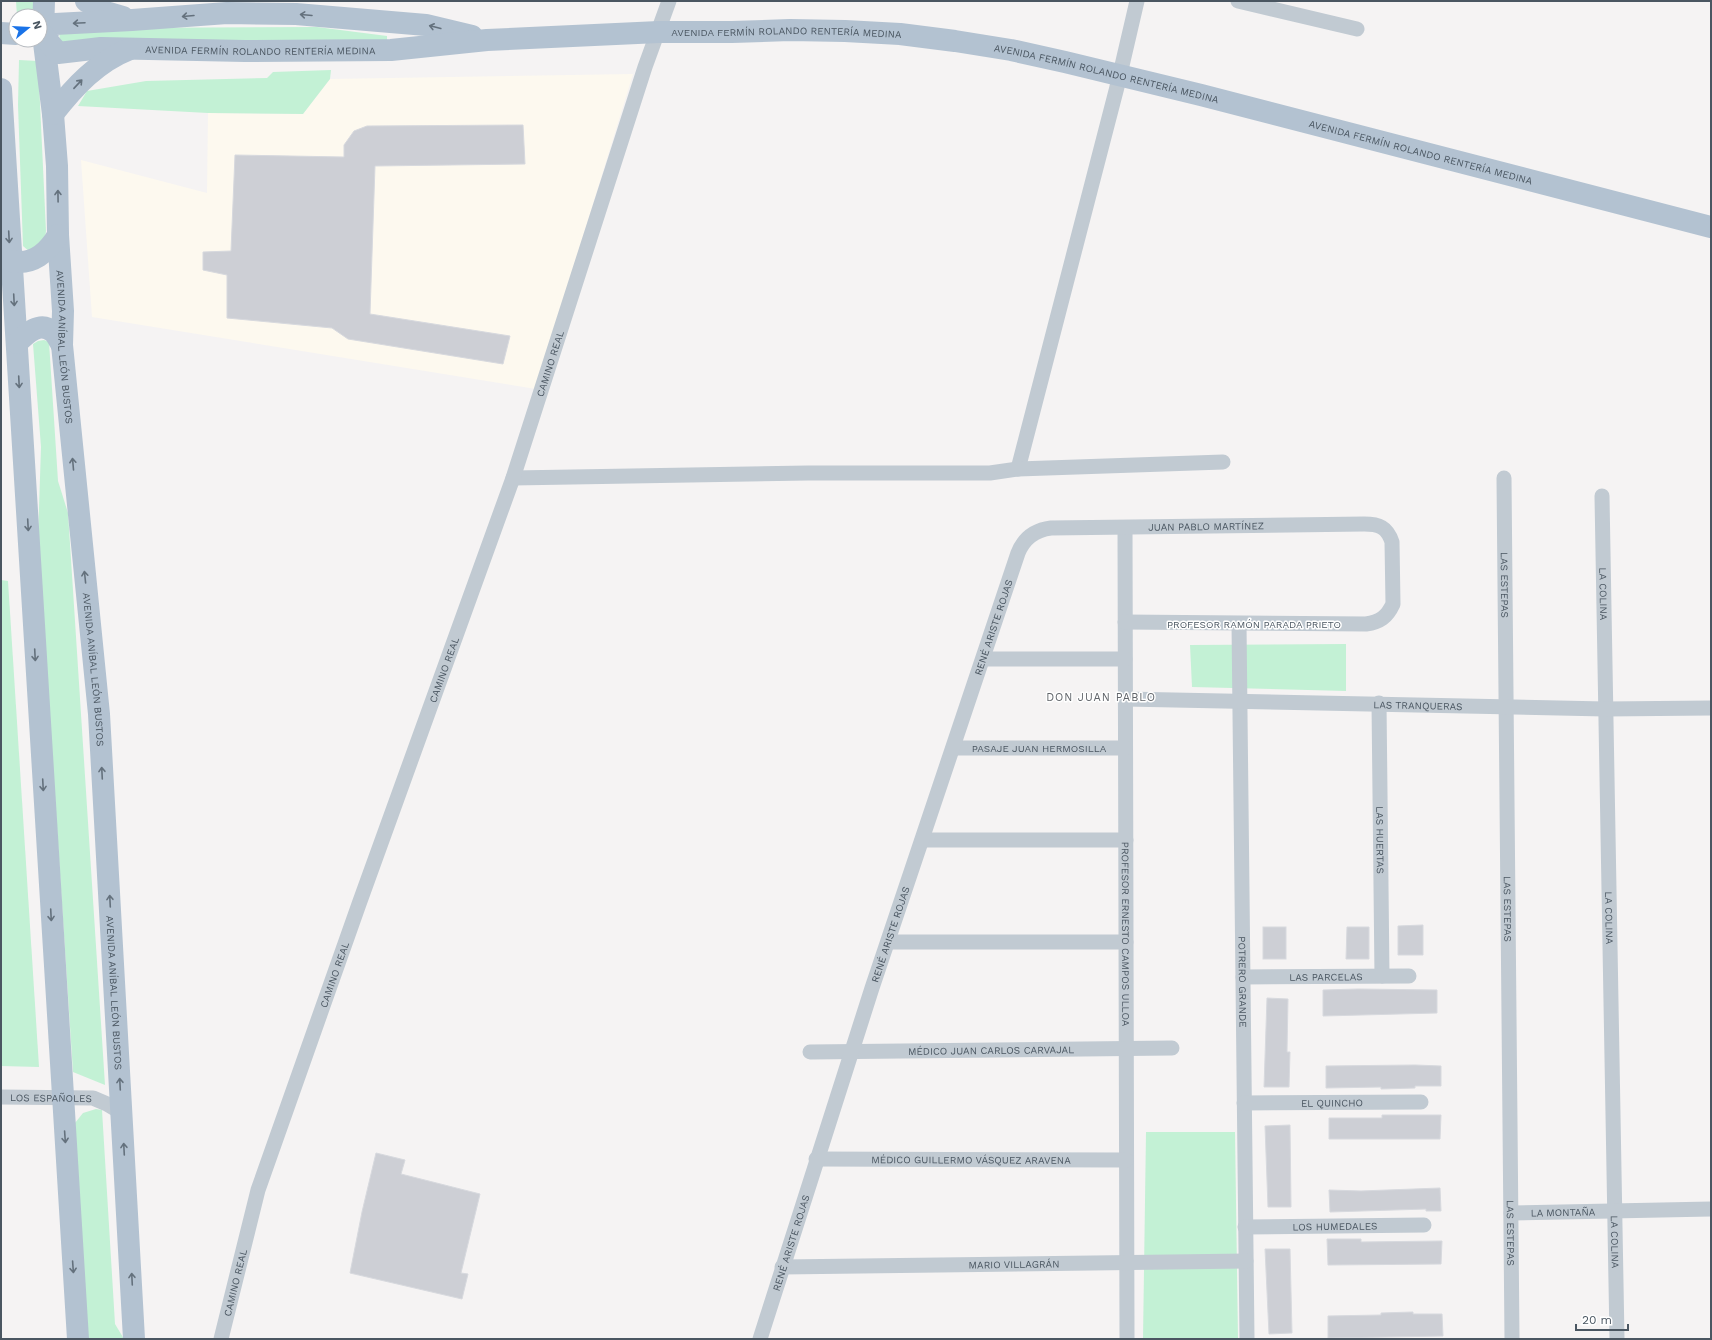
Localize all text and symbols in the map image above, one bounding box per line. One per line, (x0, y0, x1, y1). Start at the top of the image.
north arrow (8, 8, 48, 48)
one-way arrow (300, 11, 313, 19)
one-way arrow (182, 12, 195, 19)
text: N (30, 19, 44, 31)
one-way arrow (73, 19, 86, 26)
one-way arrow (429, 23, 442, 31)
street label: AVENIDA FERMÍN ROLANDO RENTERÍA MEDINA (671, 24, 902, 40)
street label: AVENIDA FERMÍN ROLANDO RENTERÍA MEDINA (993, 42, 1220, 105)
street label: AVENIDA FERMÍN ROLANDO RENTERÍA MEDINA (145, 43, 376, 57)
one-way arrow (73, 79, 83, 89)
street label: AVENIDA FERMÍN ROLANDO RENTERÍA MEDINA (1308, 118, 1534, 186)
one-way arrow (54, 190, 62, 203)
one-way arrow (6, 230, 13, 243)
street label: AVENIDA ANÍBAL LEÓN BUSTOS (55, 270, 75, 424)
one-way arrow (10, 293, 17, 306)
street label: CAMINO REAL (534, 329, 566, 398)
one-way arrow (16, 375, 23, 388)
one-way arrow (70, 458, 77, 471)
one-way arrow (24, 518, 31, 531)
street label: JUAN PABLO MARTÍNEZ (1148, 520, 1264, 532)
street label: LAS ESTEPAS (1499, 552, 1511, 618)
street label: LA COLINA (1598, 567, 1610, 621)
one-way arrow (81, 571, 88, 584)
street label: RENÉ ARISTE ROJAS (972, 578, 1014, 677)
street label: AVENIDA ANÍBAL LEÓN BUSTOS (81, 592, 106, 747)
street label: PROFESOR RAMÓN PARADA PRIETO (1167, 619, 1341, 630)
street label: CAMINO REAL (427, 635, 461, 704)
one-way arrow (32, 648, 39, 661)
district label: DON JUAN PABLO (1046, 691, 1156, 704)
street label: LAS TRANQUERAS (1373, 699, 1463, 712)
street label: PASAJE JUAN HERMOSILLA (972, 743, 1107, 754)
one-way arrow (99, 767, 106, 780)
one-way arrow (40, 778, 47, 791)
street label: LAS HUERTAS (1375, 806, 1386, 874)
street label: PROFESOR ERNESTO CAMPOS ULLOA (1120, 842, 1132, 1027)
street label: LAS ESTEPAS (1502, 876, 1514, 942)
street label: RENÉ ARISTE ROJAS (869, 885, 911, 984)
street label: LA COLINA (1604, 891, 1615, 945)
one-way arrow (106, 895, 113, 908)
one-way arrow (48, 908, 55, 921)
street label: AVENIDA ANÍBAL LEÓN BUSTOS (105, 915, 124, 1070)
street label: POTRERO GRANDE (1237, 936, 1249, 1028)
street label: CAMINO REAL (317, 940, 351, 1009)
street label: LAS PARCELAS (1289, 971, 1363, 982)
street label: MÉDICO JUAN CARLOS CARVAJAL (908, 1044, 1074, 1056)
one-way arrow (117, 1078, 124, 1091)
street label: LOS ESPAÑOLES (10, 1092, 92, 1103)
street label: EL QUINCHO (1301, 1097, 1363, 1108)
one-way arrow (61, 1130, 68, 1143)
one-way arrow (120, 1143, 128, 1156)
street label: MÉDICO GUILLERMO VÁSQUEZ ARAVENA (871, 1154, 1071, 1165)
street label: RENÉ ARISTE ROJAS (770, 1193, 811, 1292)
street label: LAS ESTEPAS (1505, 1200, 1517, 1266)
street label: LA MONTAÑA (1531, 1206, 1596, 1218)
street label: LA COLINA (1609, 1215, 1621, 1269)
street label: LOS HUMEDALES (1293, 1220, 1377, 1232)
street label: CAMINO REAL (221, 1248, 249, 1317)
street label: MARIO VILLAGRÁN (968, 1258, 1060, 1270)
one-way arrow (70, 1260, 77, 1273)
one-way arrow (128, 1273, 135, 1286)
scale bar (1576, 1306, 1628, 1332)
text: 20 m (1582, 1313, 1612, 1327)

